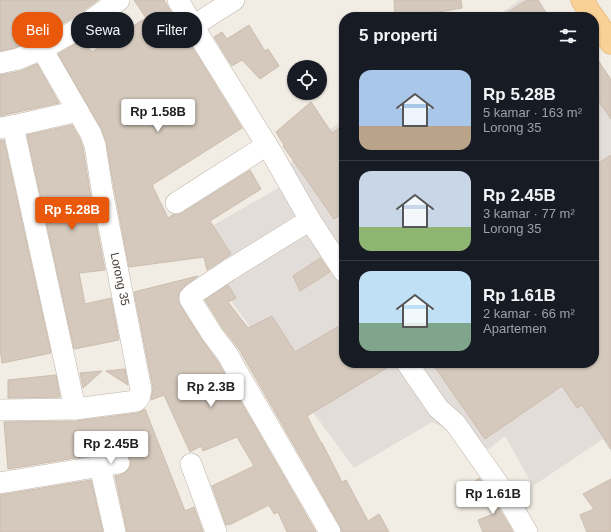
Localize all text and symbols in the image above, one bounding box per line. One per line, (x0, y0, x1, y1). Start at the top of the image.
chip: Beli (12, 12, 63, 48)
chip: Sewa (71, 12, 134, 48)
chip: Filter (142, 12, 202, 48)
icon: filters (557, 25, 579, 47)
text: 5 properti (359, 26, 437, 45)
map controls (287, 60, 327, 100)
button: locate (287, 60, 327, 100)
text: Rp 5.28B (483, 85, 556, 104)
icon: home (391, 86, 439, 134)
pin: Rp 1.58B (117, 99, 199, 133)
text: Rp 1.58B (130, 104, 186, 119)
text: 5 kamar · 163 m² (483, 105, 582, 120)
text: Lorong 35 (483, 120, 542, 135)
text: Rp 2.45B (483, 186, 556, 205)
icon: home (391, 187, 439, 235)
pin: Rp 5.28B (31, 197, 113, 231)
text: Rp 5.28B (44, 202, 100, 217)
text: 3 kamar · 77 m² (483, 206, 575, 221)
text: Lorong 35 (483, 221, 542, 236)
street label: Lorong 35 (108, 251, 133, 307)
text: Rp 1.61B (483, 286, 556, 305)
icon: home (391, 287, 439, 335)
text: 2 kamar · 66 m² (483, 306, 575, 321)
text: Apartemen (483, 321, 547, 336)
pin: Rp 2.3B (174, 374, 248, 408)
text: Rp 2.3B (187, 379, 235, 394)
pin: Rp 2.45B (70, 431, 152, 465)
text: Rp 2.45B (83, 436, 139, 451)
pin: Rp 1.61B (452, 481, 534, 515)
text: Rp 1.61B (465, 486, 521, 501)

